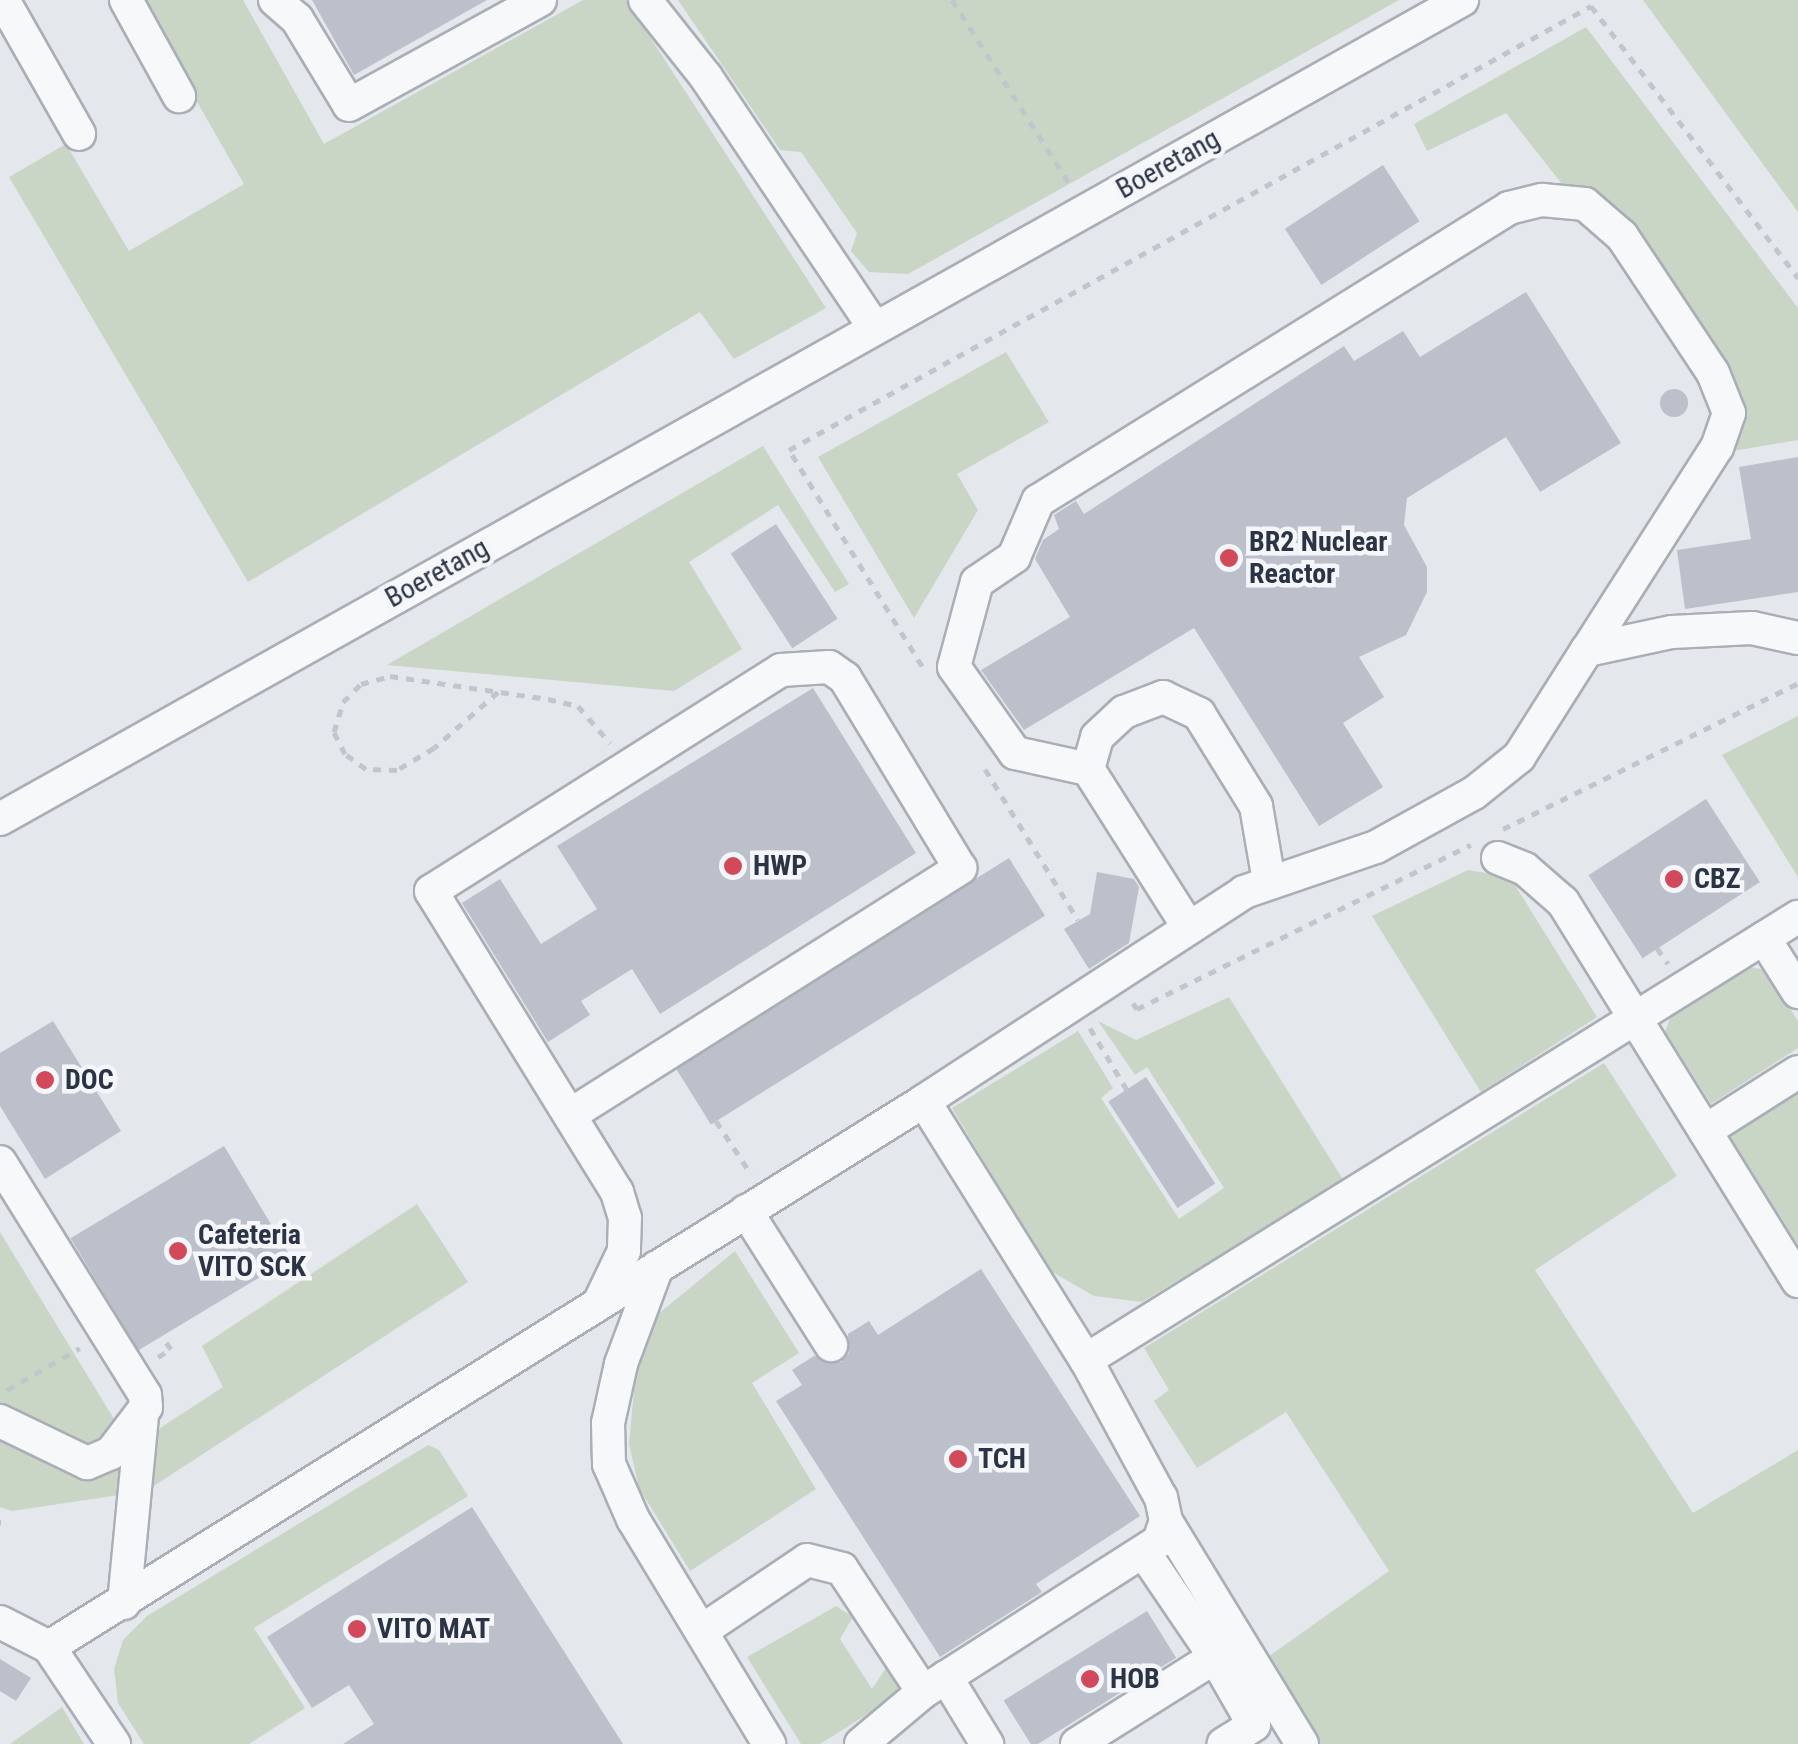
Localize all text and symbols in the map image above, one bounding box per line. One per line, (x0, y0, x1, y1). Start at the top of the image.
street label: Boeretang (1110, 122, 1226, 206)
place label: BR2 Nuclear Reactor (1249, 525, 1388, 591)
street label: Boeretang (379, 531, 495, 615)
marker: BR2 Nuclear Reactor (1218, 547, 1240, 569)
place label: HWP (753, 849, 807, 883)
marker: HWP (722, 855, 744, 877)
place label: CBZ (1694, 862, 1741, 896)
marker: CBZ (1663, 868, 1685, 890)
place label: DOC (65, 1063, 114, 1097)
marker: DOC (34, 1069, 56, 1091)
place label: Cafeteria VITO SCK (198, 1218, 306, 1284)
marker: Cafeteria VITO SCK (167, 1240, 189, 1262)
place label: TCH (978, 1442, 1026, 1476)
marker: TCH (947, 1448, 969, 1470)
place label: VITO MAT (377, 1612, 490, 1646)
marker: VITO MAT (346, 1618, 368, 1640)
place label: HOB (1110, 1662, 1160, 1696)
marker: HOB (1079, 1668, 1101, 1690)

